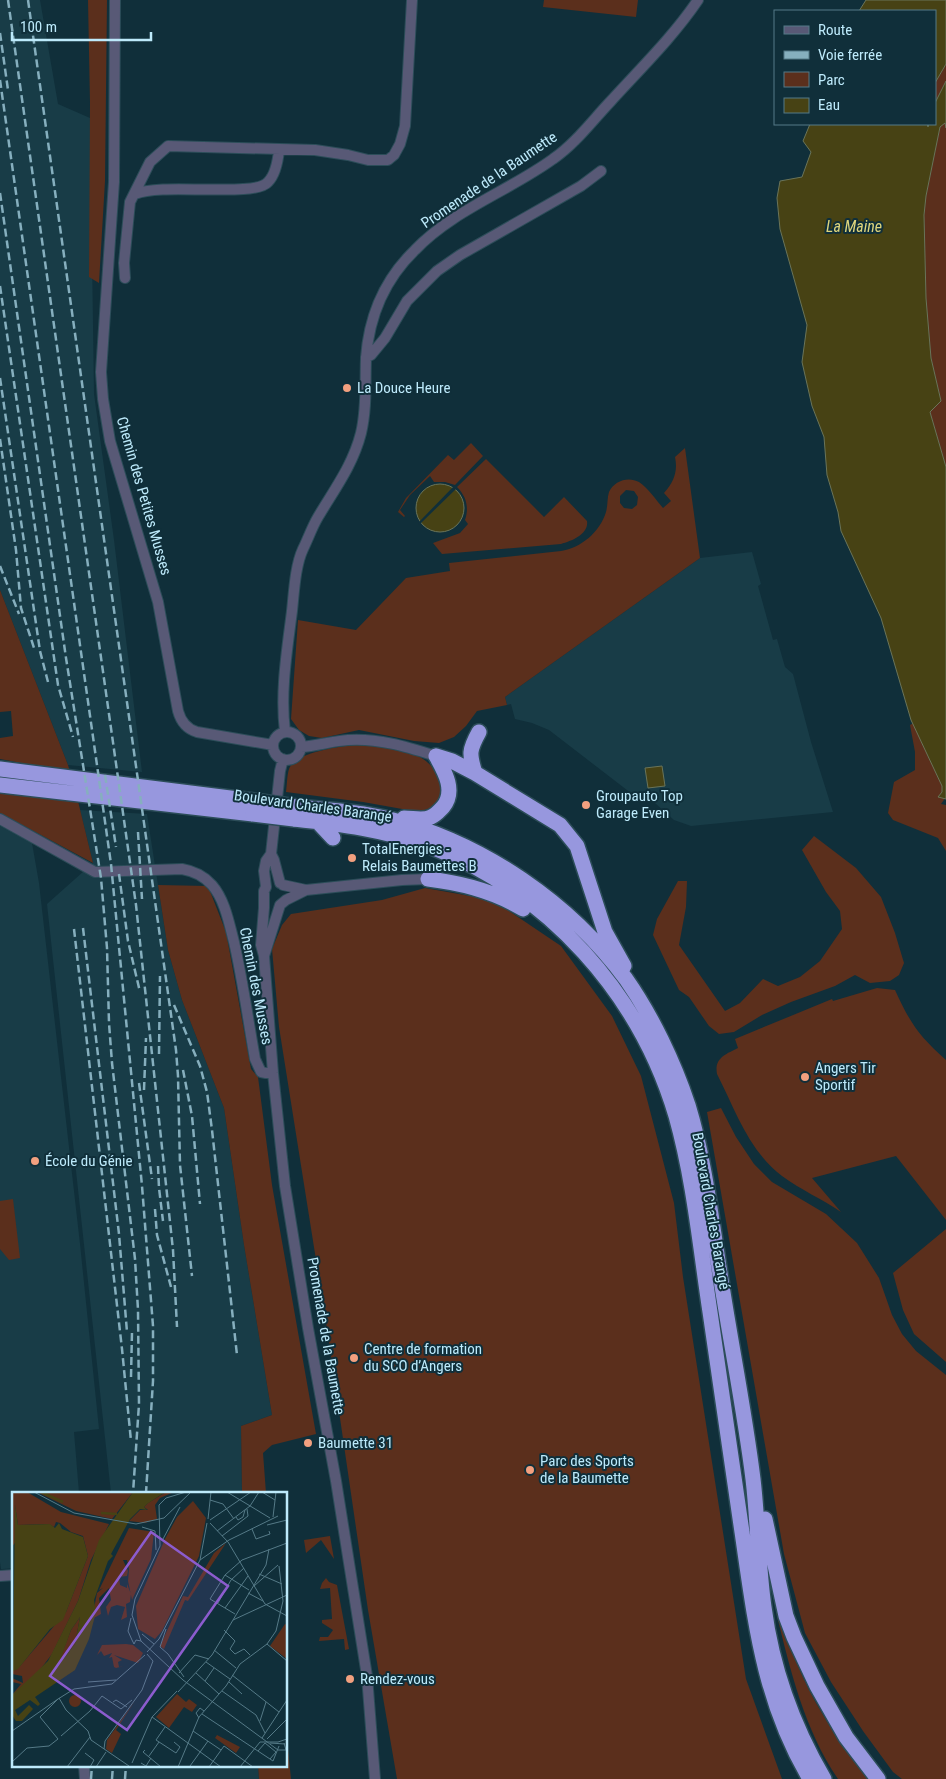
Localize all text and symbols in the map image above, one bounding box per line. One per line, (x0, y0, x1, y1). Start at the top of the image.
scale bar (12, 10, 151, 42)
legend (774, 10, 936, 125)
text: 100 m (20, 18, 57, 36)
text: Route (818, 21, 852, 39)
text: Voie ferrée (818, 46, 882, 64)
text: Parc (818, 71, 845, 89)
text: Eau (818, 96, 840, 114)
street label: Promenade de la Baumette (418, 128, 560, 232)
water label: La Maine (826, 217, 882, 236)
place label: La Douce Heure (357, 379, 451, 397)
marker: La Douce Heure (341, 382, 353, 394)
street label: Chemin des Petites Musses (113, 415, 175, 577)
street label: Boulevard Charles Barangé (233, 786, 393, 826)
place label: Groupauto Top Garage Even (596, 787, 683, 822)
marker: Groupauto Top Garage Even (580, 799, 592, 811)
place label: TotalEnergies - Relais Baumettes B (362, 840, 477, 875)
marker: TotalEnergies - Relais Baumettes B (346, 852, 358, 864)
street label: Chemin des Musses (236, 926, 276, 1046)
place label: Angers Tir Sportif (815, 1059, 876, 1094)
marker: Angers Tir Sportif (799, 1071, 811, 1083)
street label: Boulevard Charles Barangé (688, 1131, 734, 1291)
place label: École du Génie (45, 1152, 132, 1170)
marker: École du Génie (29, 1155, 41, 1167)
street label: Promenade de la Baumette (303, 1256, 349, 1416)
place label: Centre de formation du SCO d’Angers (364, 1340, 482, 1375)
marker: Centre de formation du SCO d’Angers (348, 1352, 360, 1364)
place label: Baumette 31 (318, 1434, 393, 1452)
marker: Baumette 31 (302, 1437, 314, 1449)
place label: Parc des Sports de la Baumette (540, 1452, 634, 1487)
marker: Parc des Sports de la Baumette (524, 1464, 536, 1476)
inset map (12, 1492, 288, 1766)
place label: Rendez-vous (360, 1670, 435, 1688)
marker: Rendez-vous (344, 1673, 356, 1685)

